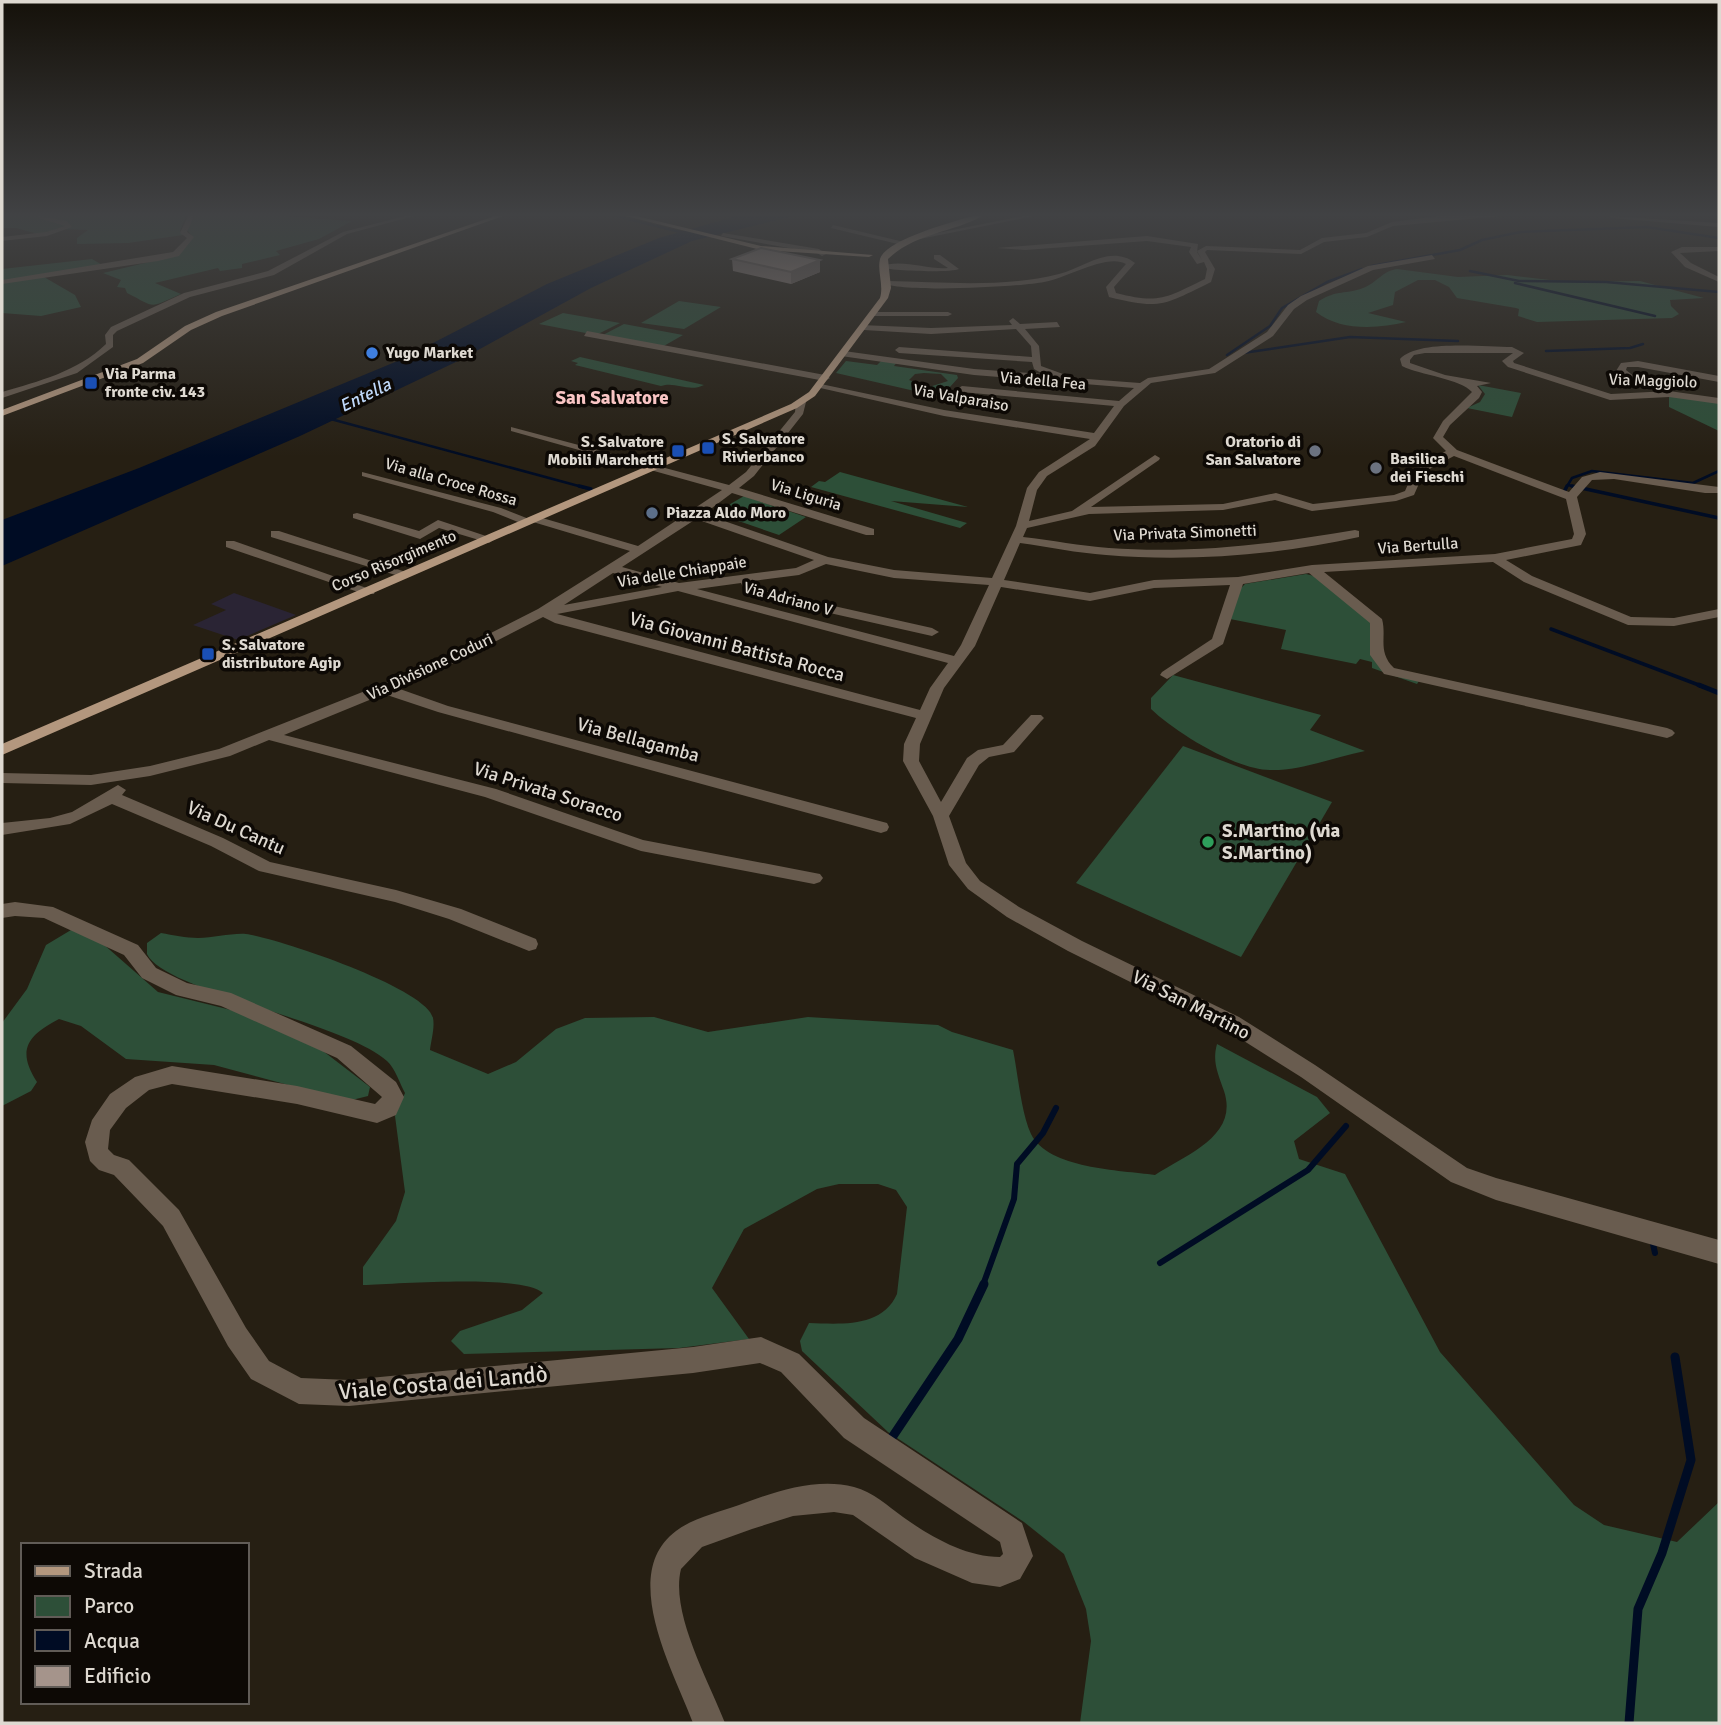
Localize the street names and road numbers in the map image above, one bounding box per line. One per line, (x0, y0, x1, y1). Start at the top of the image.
street label: Via della Fea (999, 367, 1087, 395)
street label: Via Maggiolo (1608, 369, 1698, 393)
street label: Via Valparaiso (912, 380, 1010, 416)
street label: Via alla Croce Rossa (383, 454, 519, 510)
street label: Via Liguria (768, 475, 844, 515)
street label: Via Privata Simonetti (1113, 521, 1257, 545)
street label: Corso Risorgimento (329, 526, 459, 596)
street label: Via Bertulla (1377, 533, 1459, 559)
street label: Via delle Chiappaie (616, 552, 748, 592)
street label: Via Adriano V (741, 577, 835, 621)
street label: Via Giovanni Battista Rocca (627, 607, 847, 687)
street label: Via Divisione Coduri (364, 629, 496, 705)
street label: Via Bellagamba (574, 712, 702, 768)
street label: Via Privata Soracco (470, 757, 626, 827)
street label: Via Du Cantu (183, 796, 289, 860)
street label: Via San Martino (1128, 965, 1254, 1045)
street label: Viale Costa dei Landò (337, 1359, 549, 1407)

